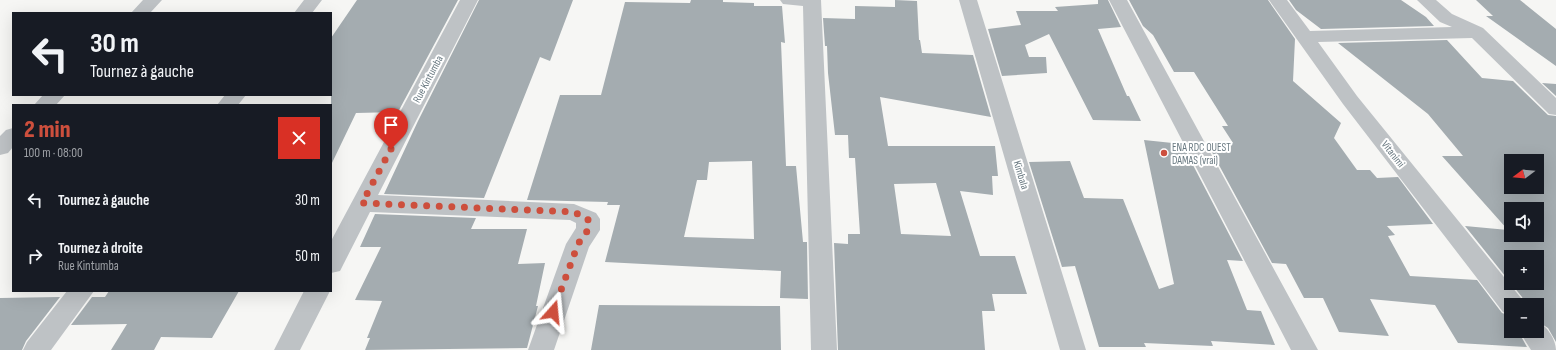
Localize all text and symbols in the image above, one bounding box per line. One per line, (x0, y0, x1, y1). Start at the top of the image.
text: 30 m (90, 27, 139, 60)
icon: left (24, 28, 76, 80)
street label: Rue Kintumba (410, 53, 446, 105)
text: Tournez à gauche (90, 61, 194, 82)
pin (374, 108, 408, 149)
icon: arrive (380, 114, 402, 136)
text: 2 min (24, 115, 71, 144)
button: close (278, 117, 320, 159)
street label: Vitanimi (1379, 138, 1407, 170)
place label: ENA RDC OUEST DAMAS (vrai) (1172, 141, 1231, 167)
text: 100 m · 08:00 (24, 145, 83, 161)
marker: ENA RDC OUEST DAMAS (vrai) (1159, 148, 1169, 158)
north arrow (1504, 154, 1544, 194)
map controls (1504, 154, 1544, 338)
street label: Kimbala (1011, 159, 1031, 191)
icon: left (24, 189, 46, 211)
text: Tournez à gauche (58, 191, 149, 210)
text: 30 m (295, 191, 320, 210)
button: sound (1504, 202, 1544, 242)
text: Tournez à droite (58, 239, 143, 258)
icon: right (24, 245, 46, 267)
text: 50 m (295, 247, 320, 266)
button: + (1504, 250, 1544, 290)
text: Rue Kintumba (58, 258, 119, 274)
position arrow (532, 291, 574, 333)
button: − (1504, 298, 1544, 338)

